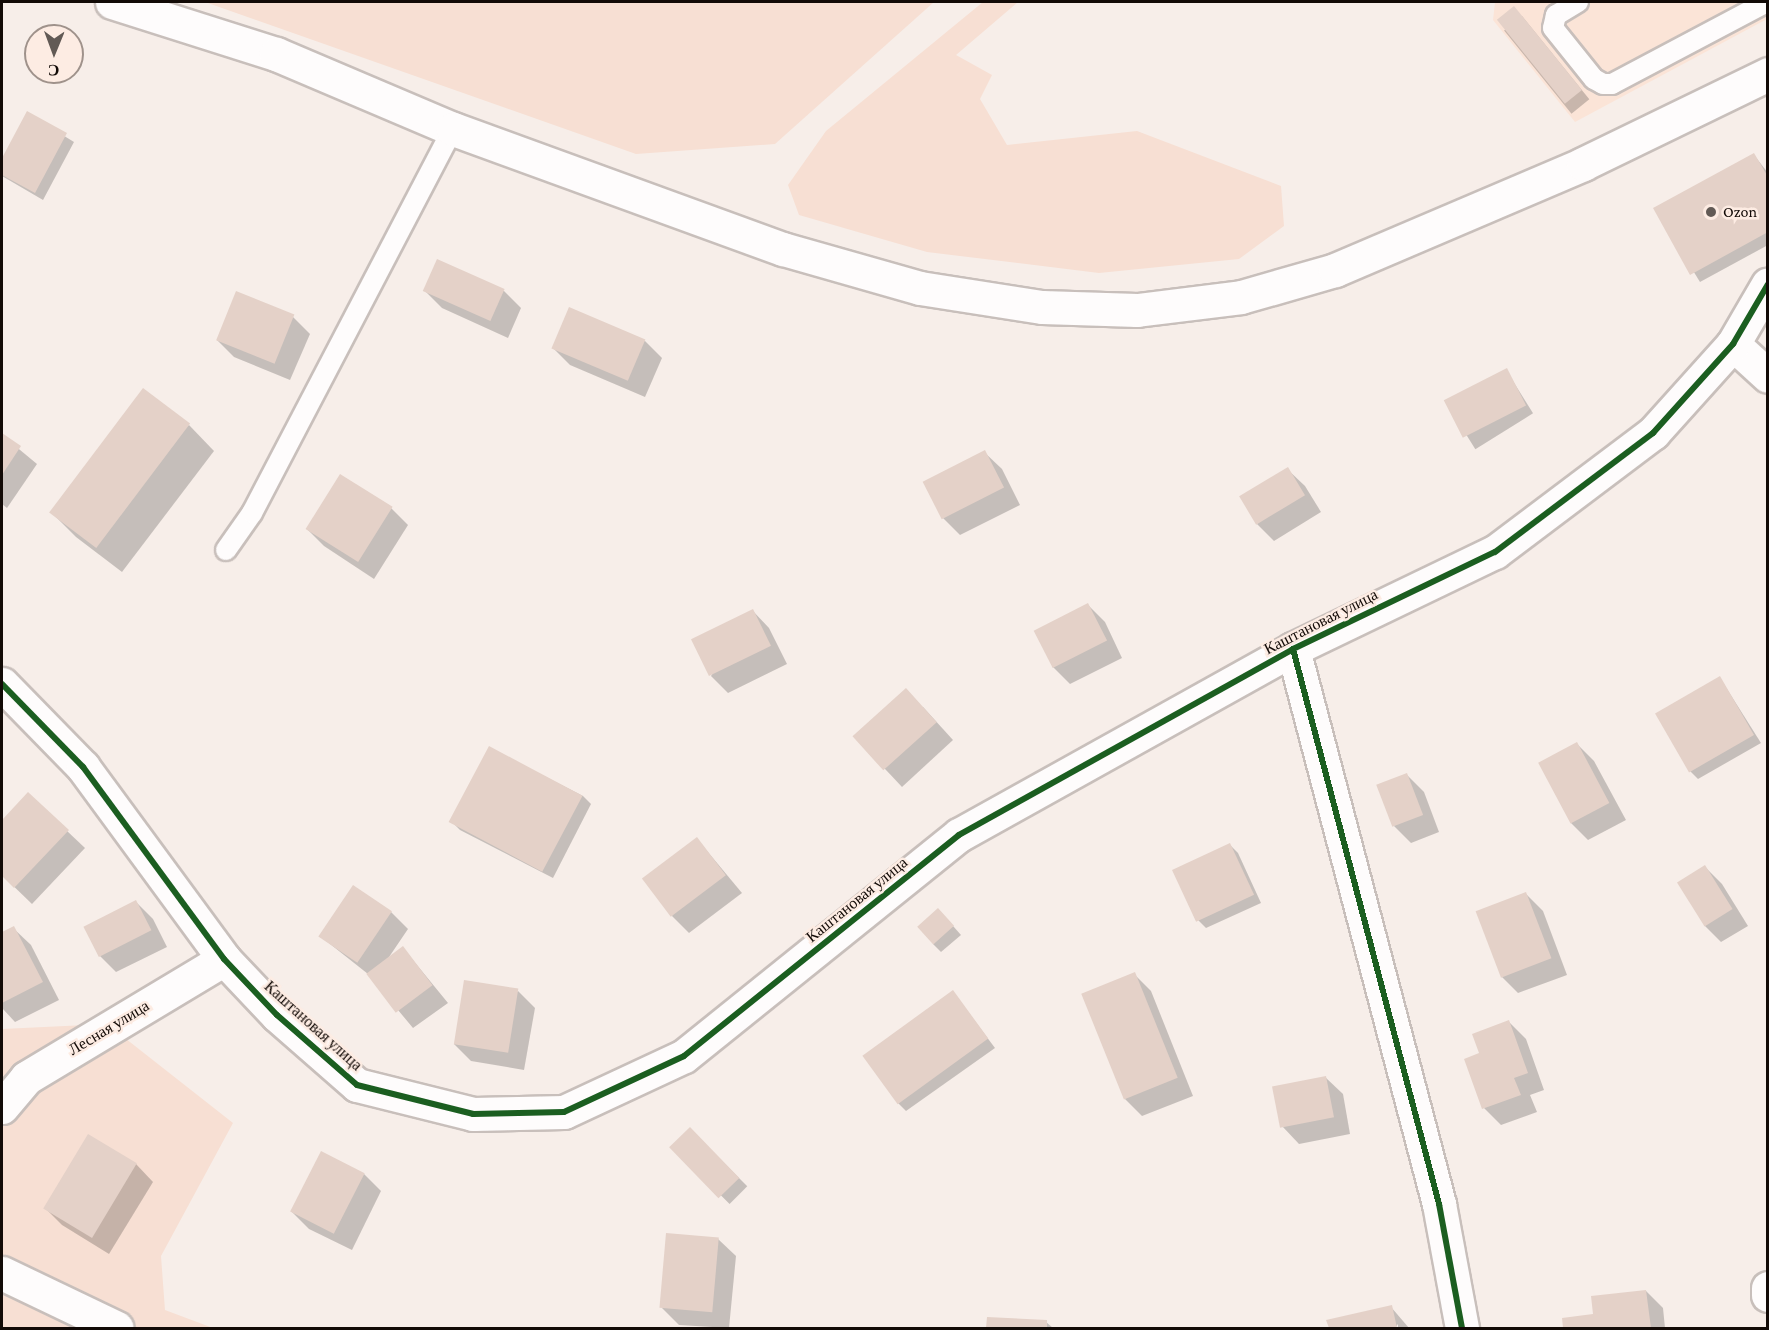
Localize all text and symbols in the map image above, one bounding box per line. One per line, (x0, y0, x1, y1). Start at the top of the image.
north arrow (24, 24, 84, 84)
text: С (48, 62, 60, 79)
place label: Ozon (1723, 202, 1757, 222)
marker: Ozon (1704, 205, 1718, 219)
street label: Каштановая улица (1261, 585, 1381, 659)
street label: Каштановая улица (802, 853, 912, 947)
street label: Каштановая улица (260, 977, 366, 1075)
street label: Лесная улица (65, 996, 153, 1060)

